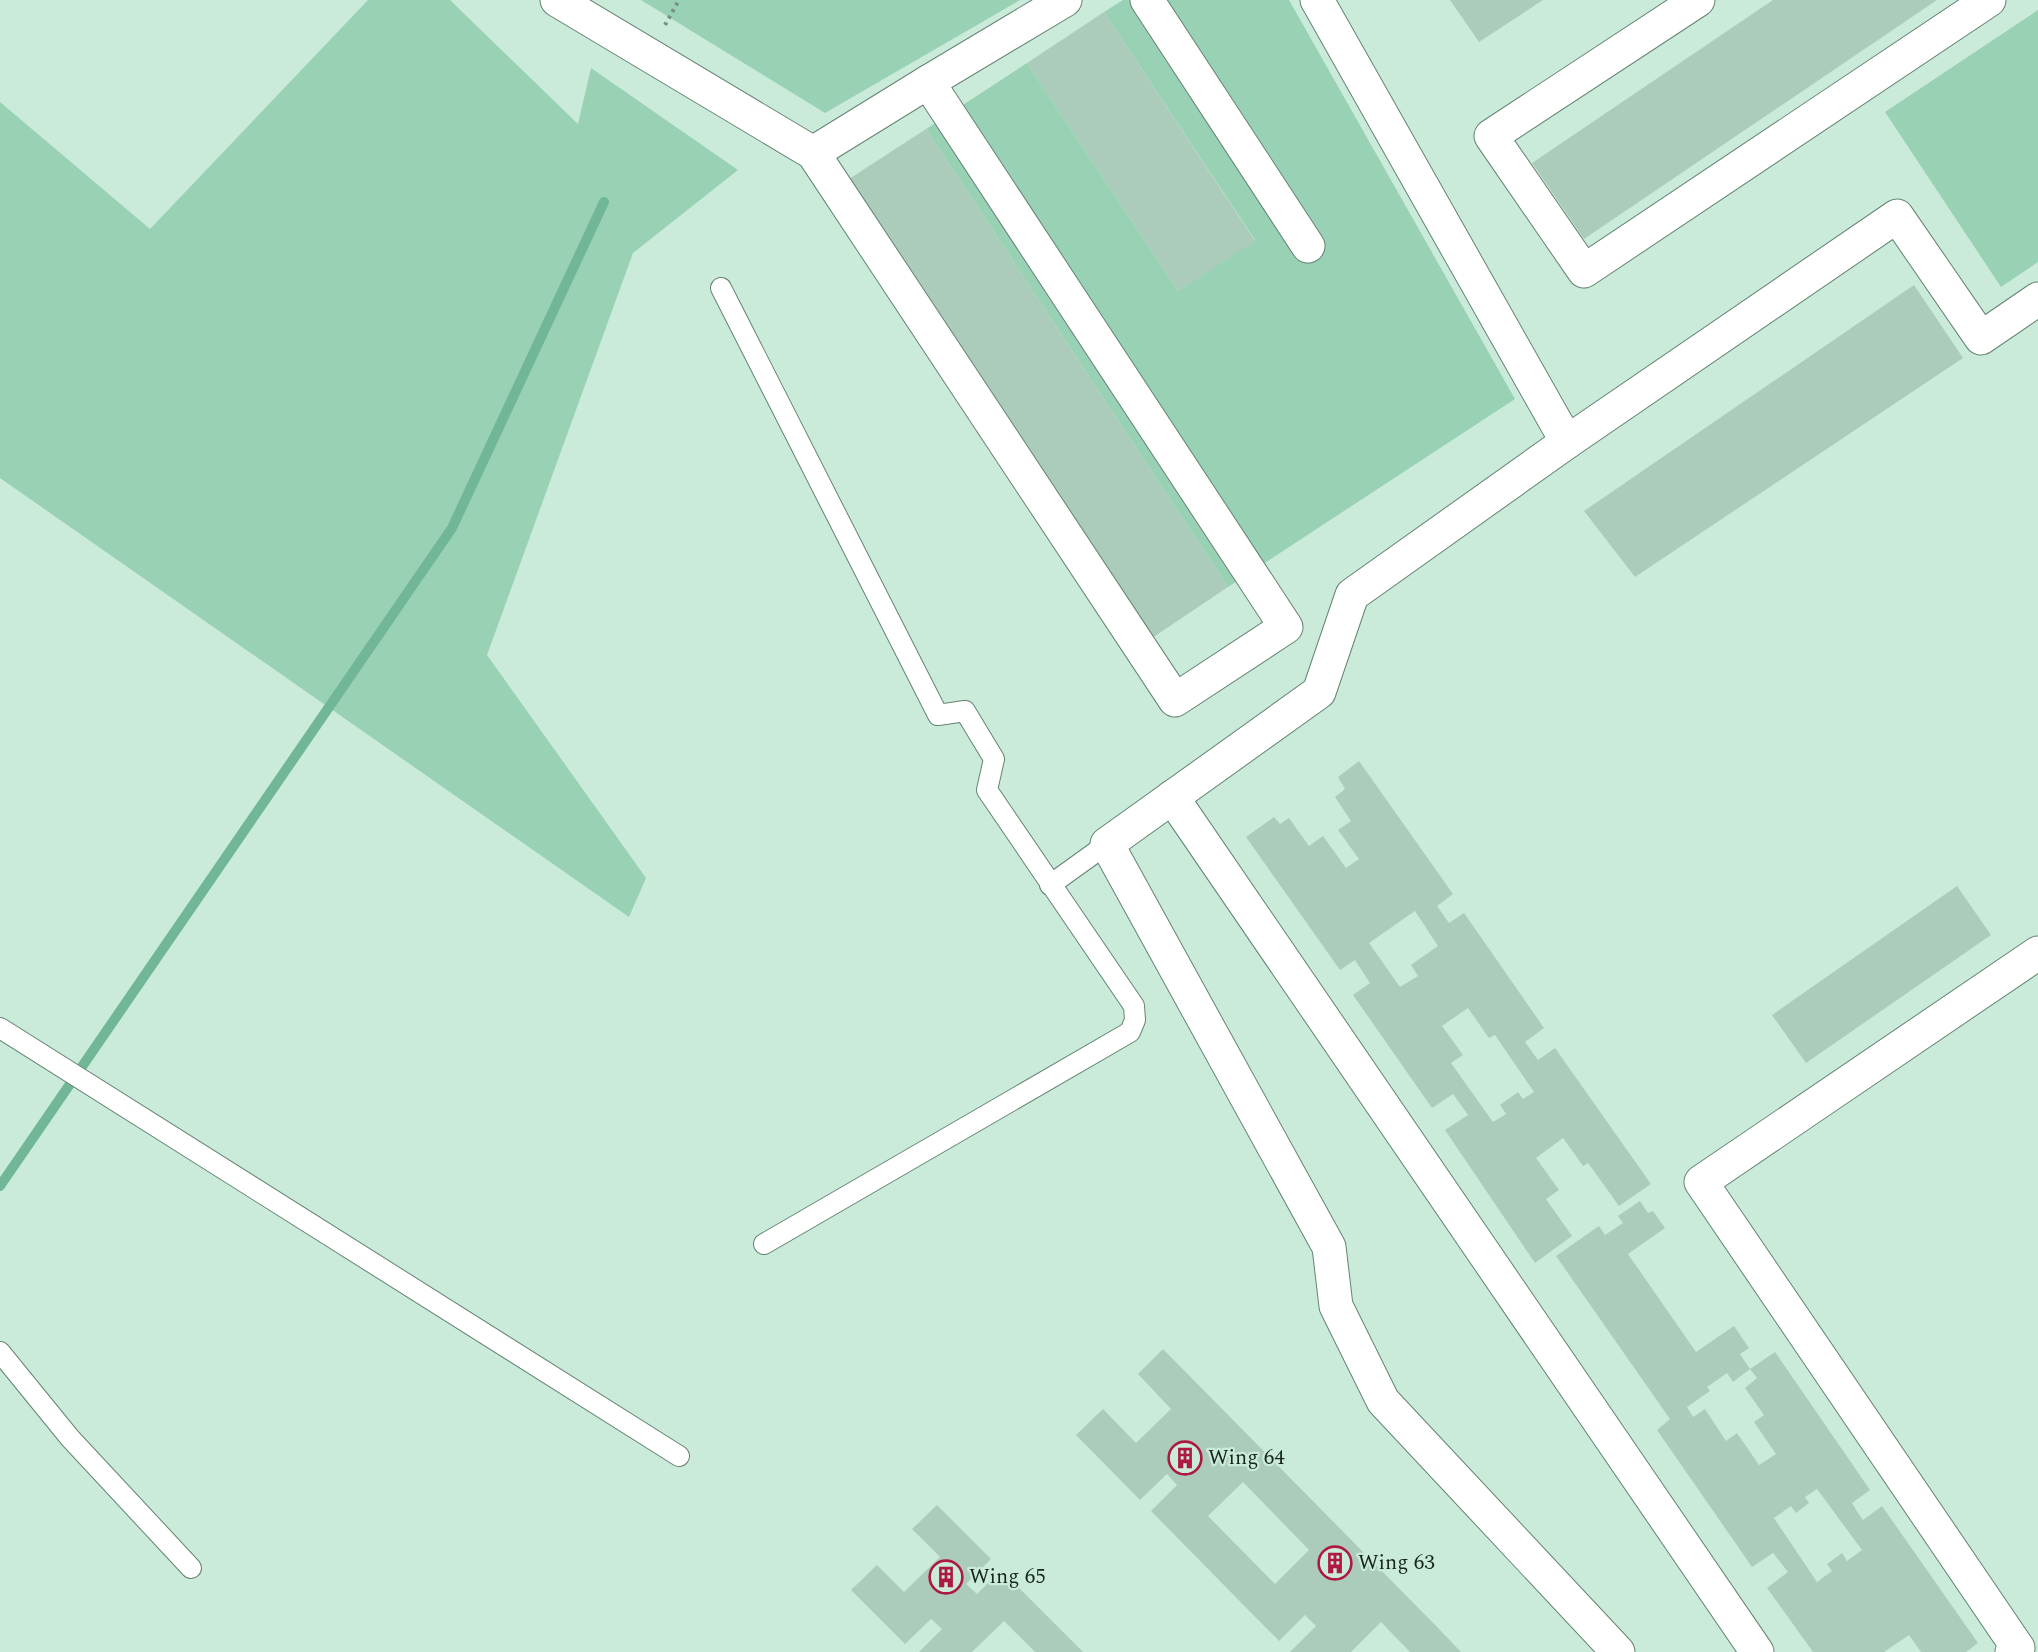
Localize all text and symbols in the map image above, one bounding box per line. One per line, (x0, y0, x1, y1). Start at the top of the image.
building icon: Wing 64 (1167, 1440, 1203, 1476)
place label: Wing 64 (1208, 1442, 1285, 1474)
building icon: Wing 63 (1317, 1545, 1353, 1581)
place label: Wing 63 (1358, 1547, 1435, 1579)
building icon: Wing 65 (928, 1559, 964, 1595)
place label: Wing 65 (969, 1561, 1046, 1593)

